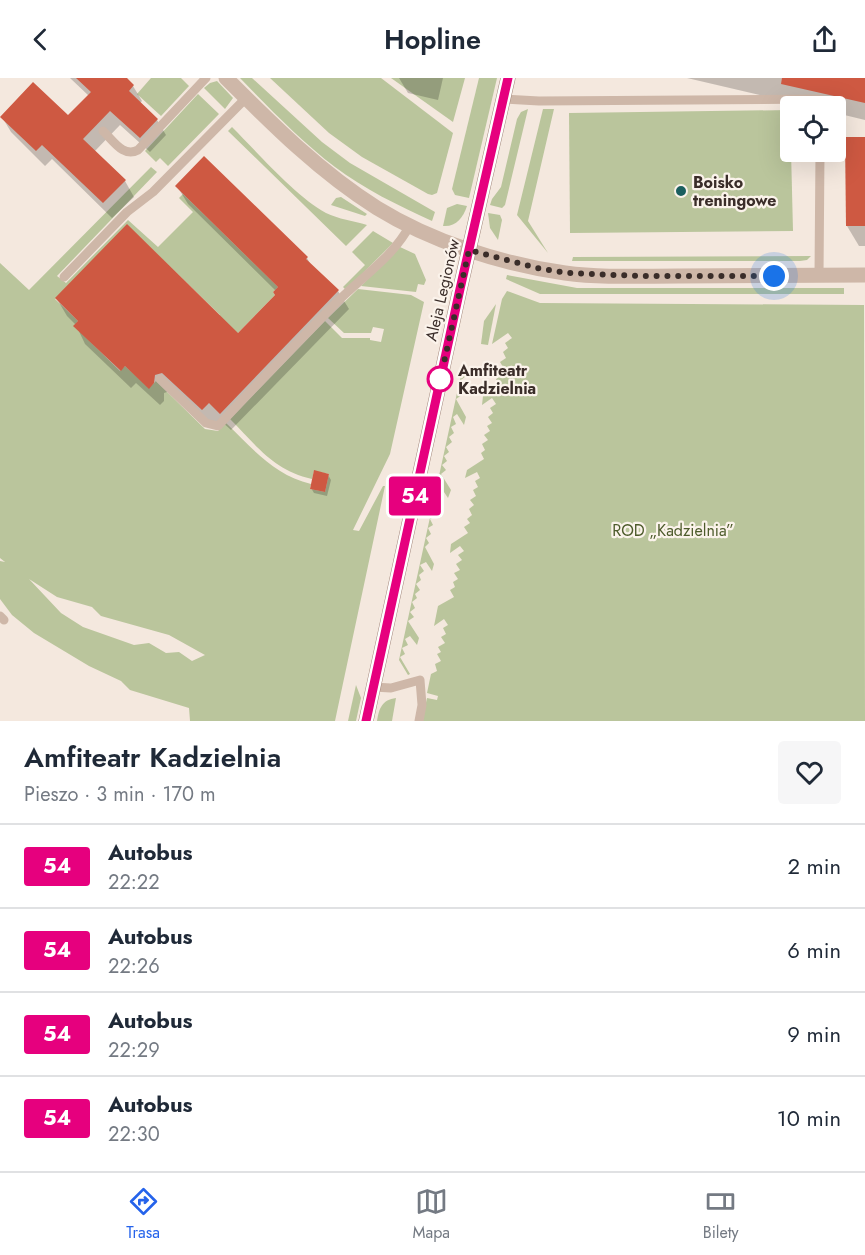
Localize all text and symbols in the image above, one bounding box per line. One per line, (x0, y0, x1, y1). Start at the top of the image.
text: Hopline (384, 20, 481, 59)
icon: back (24, 23, 57, 56)
icon: share (808, 23, 841, 56)
map controls (780, 96, 846, 162)
button: locate (780, 96, 846, 162)
place label: Boisko treningowe (693, 171, 776, 212)
marker: Boisko treningowe (674, 184, 688, 198)
street label: Aleja Legionów (420, 237, 465, 343)
your location (759, 261, 789, 291)
place label: Amfiteatr Kadzielnia (457, 359, 536, 400)
marker: Amfiteatr Kadzielnia (427, 366, 453, 392)
line badge: 54 (388, 476, 442, 516)
text: 54 (401, 481, 429, 511)
park label: ROD „Kadzielnia” (612, 519, 734, 542)
text: Amfiteatr Kadzielnia (24, 737, 281, 778)
button: heart (778, 741, 841, 804)
text: Pieszo · 3 min · 170 m (24, 780, 216, 809)
text: Autobus (108, 836, 193, 868)
text: 2 min (787, 850, 841, 882)
text: 54 (43, 851, 71, 881)
text: 22:22 (108, 868, 160, 897)
text: Autobus (108, 920, 193, 952)
text: 6 min (787, 934, 841, 966)
text: 54 (43, 935, 71, 965)
text: 22:26 (108, 952, 160, 981)
text: Autobus (108, 1004, 193, 1036)
text: 9 min (787, 1018, 841, 1050)
text: 54 (43, 1019, 71, 1049)
text: 22:29 (108, 1036, 160, 1065)
text: Autobus (108, 1088, 193, 1120)
text: 10 min (777, 1102, 841, 1134)
text: 54 (43, 1103, 71, 1133)
text: 22:30 (108, 1120, 160, 1149)
tab: Trasa (126, 1185, 160, 1244)
tab: Mapa (413, 1185, 450, 1244)
tab: Bilety (703, 1185, 739, 1244)

